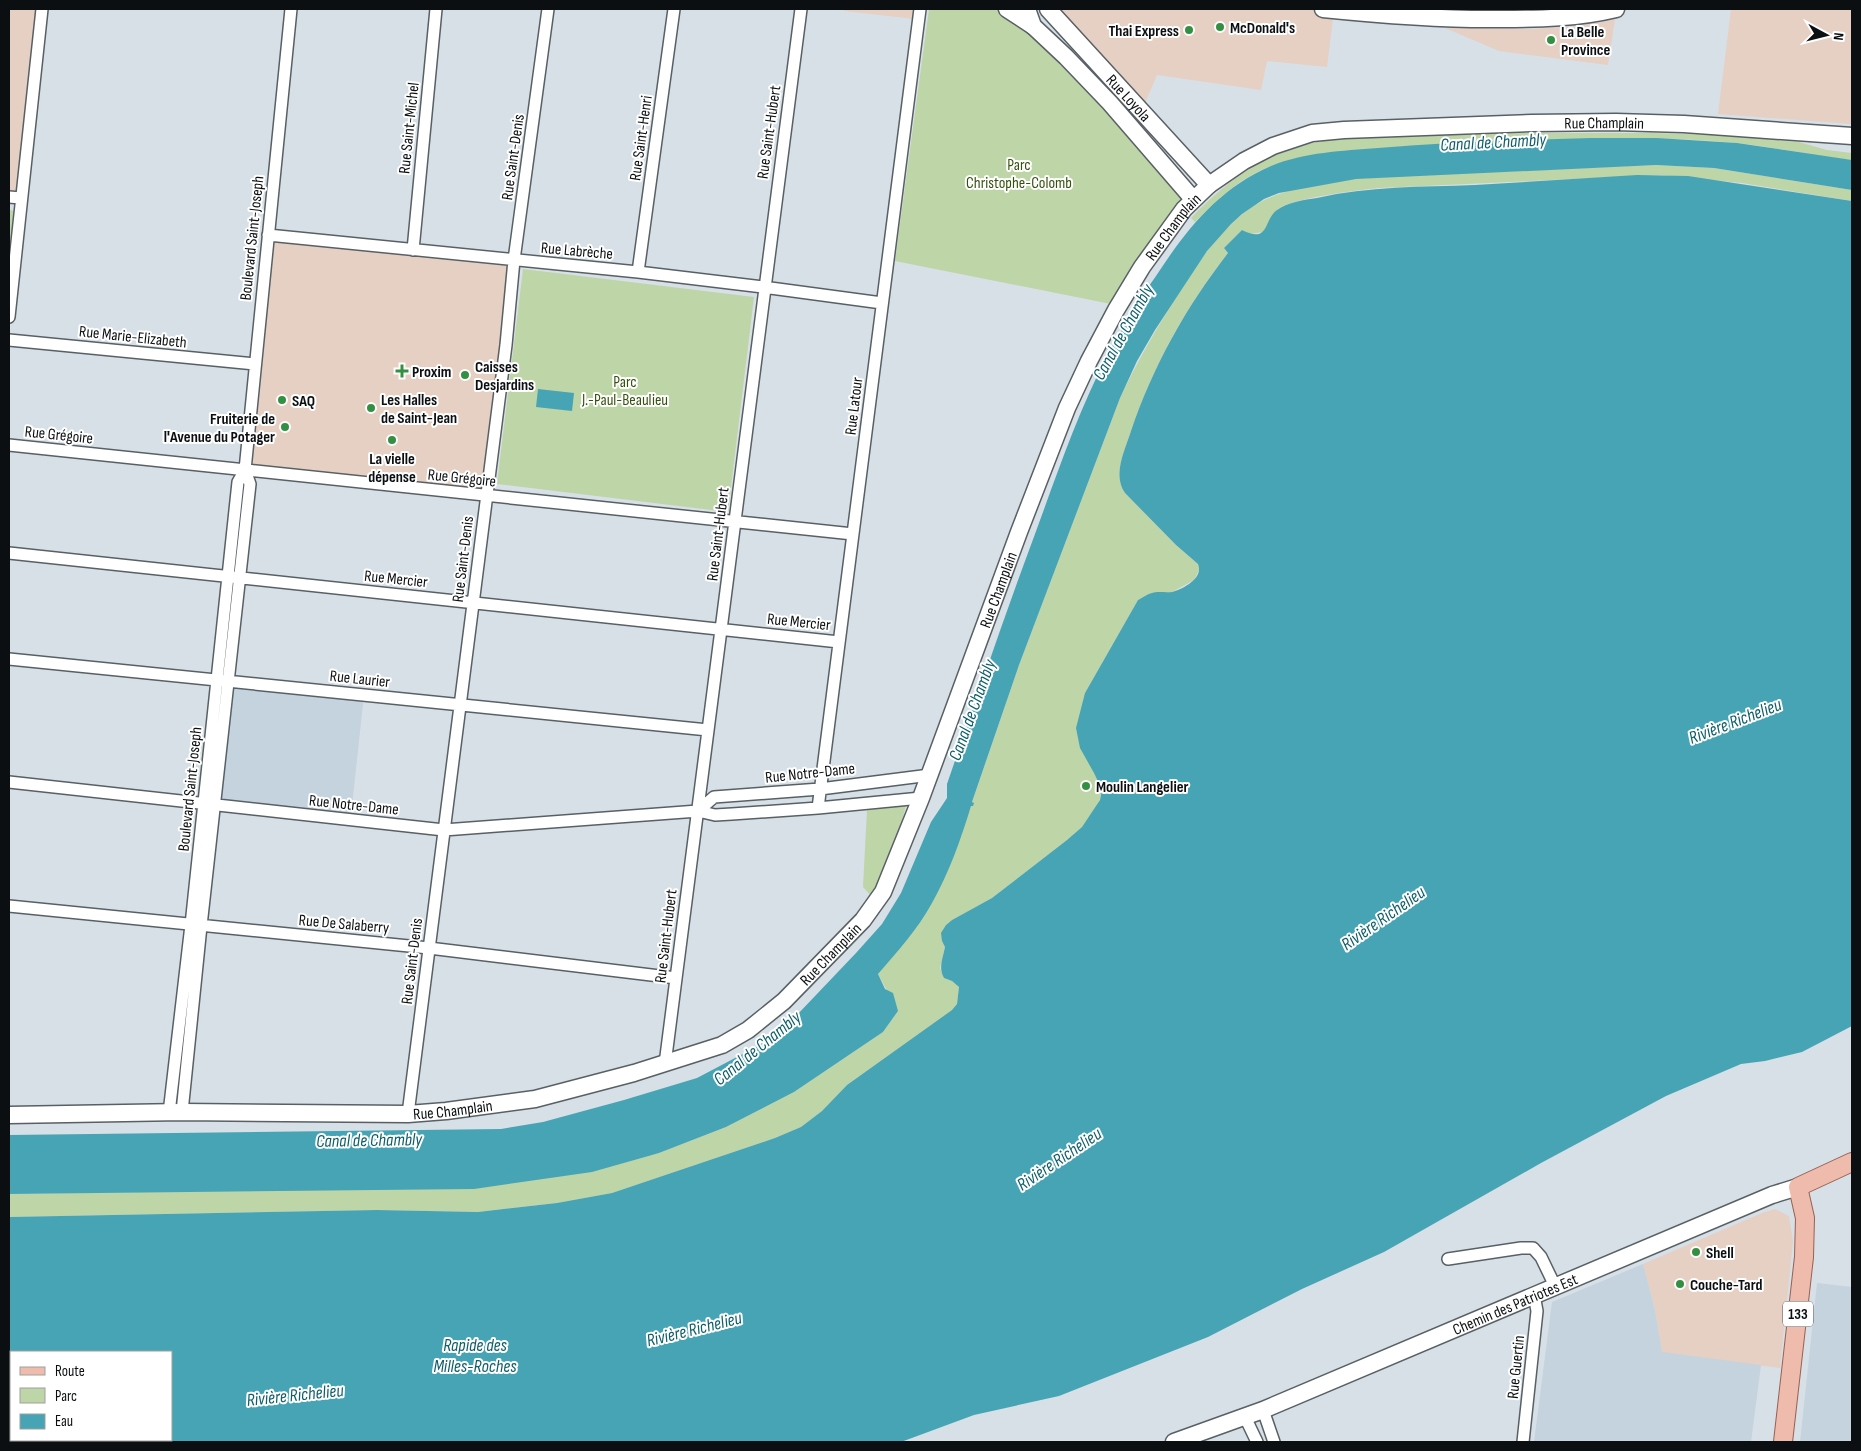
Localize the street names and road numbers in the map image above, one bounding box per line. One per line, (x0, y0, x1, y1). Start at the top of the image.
street label: Rue Loyola (1102, 71, 1154, 126)
street label: Rue Saint-Michel (395, 81, 424, 175)
street label: Rue Saint-Hubert (754, 84, 785, 180)
street label: Rue Saint-Henri (626, 94, 657, 182)
street label: Rue Saint-Denis (498, 113, 529, 201)
street label: Rue Champlain (1564, 114, 1644, 134)
street label: Boulevard Saint-Joseph (237, 175, 268, 301)
street label: Rue Champlain (1142, 190, 1205, 265)
street label: Rue Labrèche (540, 239, 614, 264)
street label: Rue Marie-Elizabeth (78, 322, 188, 353)
street label: Rue Latour (842, 376, 867, 436)
street label: Rue Grégoire (24, 422, 94, 449)
street label: Rue Grégoire (427, 465, 497, 492)
street label: Rue Saint-Hubert (703, 486, 734, 582)
street label: Rue Saint-Denis (449, 515, 478, 603)
street label: Rue Champlain (976, 549, 1022, 631)
street label: Rue Mercier (363, 567, 429, 592)
street label: Rue Mercier (766, 610, 832, 635)
street label: Rue Laurier (329, 667, 391, 692)
street label: Boulevard Saint-Joseph (175, 726, 206, 852)
street label: Rue Notre-Dame (764, 759, 856, 788)
street label: Rue Notre-Dame (308, 791, 400, 820)
street label: Rue Saint-Hubert (651, 888, 682, 984)
street label: Rue De Salaberry (298, 911, 390, 938)
street label: Rue Saint-Denis (398, 917, 427, 1005)
street label: Rue Champlain (797, 920, 866, 990)
street label: Rue Champlain (412, 1097, 494, 1125)
street label: Chemin des Patriotes Est (1450, 1270, 1581, 1340)
road number: 133 (1783, 1302, 1813, 1326)
street label: Rue Guertin (1504, 1334, 1529, 1400)

